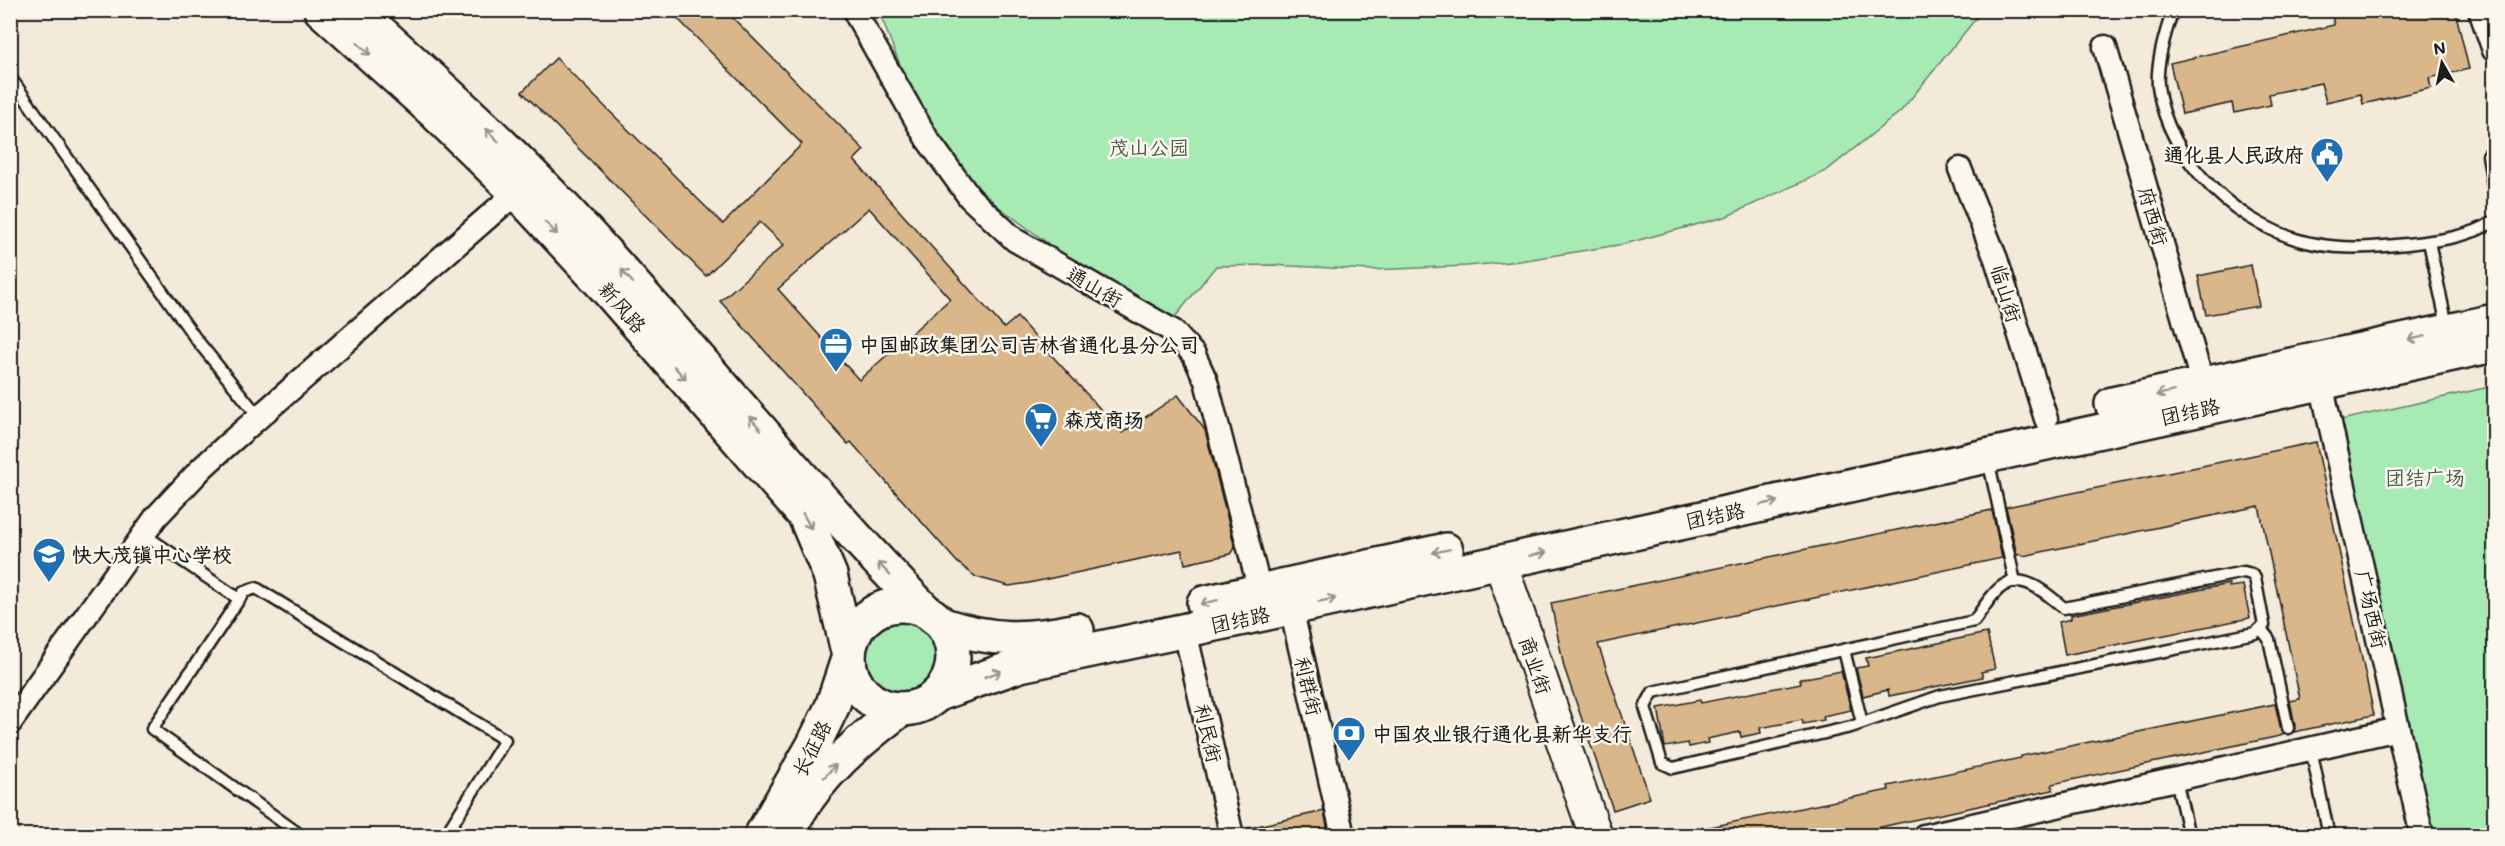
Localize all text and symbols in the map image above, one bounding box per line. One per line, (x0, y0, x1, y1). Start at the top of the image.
north arrow (2412, 33, 2472, 93)
text: N (2432, 36, 2447, 59)
one-way arrow (357, 42, 372, 56)
one-way arrow (485, 128, 500, 142)
park label: 茂山公园 (1109, 134, 1189, 160)
public building icon: 通化县人民政府 (2309, 136, 2345, 183)
place label: 通化县人民政府 (2164, 141, 2304, 167)
street label: 府西街 (2133, 184, 2175, 248)
one-way arrow (544, 220, 558, 235)
street label: 通山街 (1063, 260, 1127, 312)
street label: 临山街 (1986, 261, 2028, 325)
one-way arrow (620, 268, 633, 284)
street label: 新风路 (594, 276, 653, 339)
office icon: 中国邮政集团公司吉林省通化县分公司 (818, 326, 854, 373)
place label: 中国邮政集团公司吉林省通化县分公司 (859, 331, 1199, 357)
one-way arrow (2408, 333, 2427, 344)
one-way arrow (673, 365, 687, 380)
one-way arrow (2155, 388, 2175, 399)
street label: 团结路 (2158, 392, 2223, 430)
supermarket icon: 森茂商场 (1023, 401, 1059, 448)
place label: 森茂商场 (1064, 406, 1144, 432)
one-way arrow (748, 416, 762, 431)
park label: 团结广场 (2385, 464, 2465, 490)
street label: 团结路 (1683, 496, 1748, 534)
one-way arrow (1759, 497, 1778, 508)
one-way arrow (802, 512, 813, 530)
school or university icon: 快大茂镇中心学校 (31, 536, 67, 583)
place label: 快大茂镇中心学校 (72, 541, 232, 567)
one-way arrow (1432, 546, 1451, 557)
one-way arrow (1528, 547, 1547, 559)
one-way arrow (877, 561, 892, 576)
street label: 广场西街 (2350, 567, 2394, 651)
one-way arrow (1316, 594, 1336, 605)
one-way arrow (1200, 597, 1220, 608)
street label: 团结路 (1208, 600, 1273, 638)
street label: 商业街 (1514, 632, 1558, 698)
street label: 利群街 (1290, 654, 1328, 718)
one-way arrow (983, 668, 1002, 679)
street label: 利民街 (1190, 701, 1228, 765)
street label: 长征路 (786, 714, 837, 781)
bank icon: 中国农业银行通化县新华支行 (1331, 715, 1367, 762)
place label: 中国农业银行通化县新华支行 (1372, 720, 1632, 746)
one-way arrow (823, 763, 837, 778)

